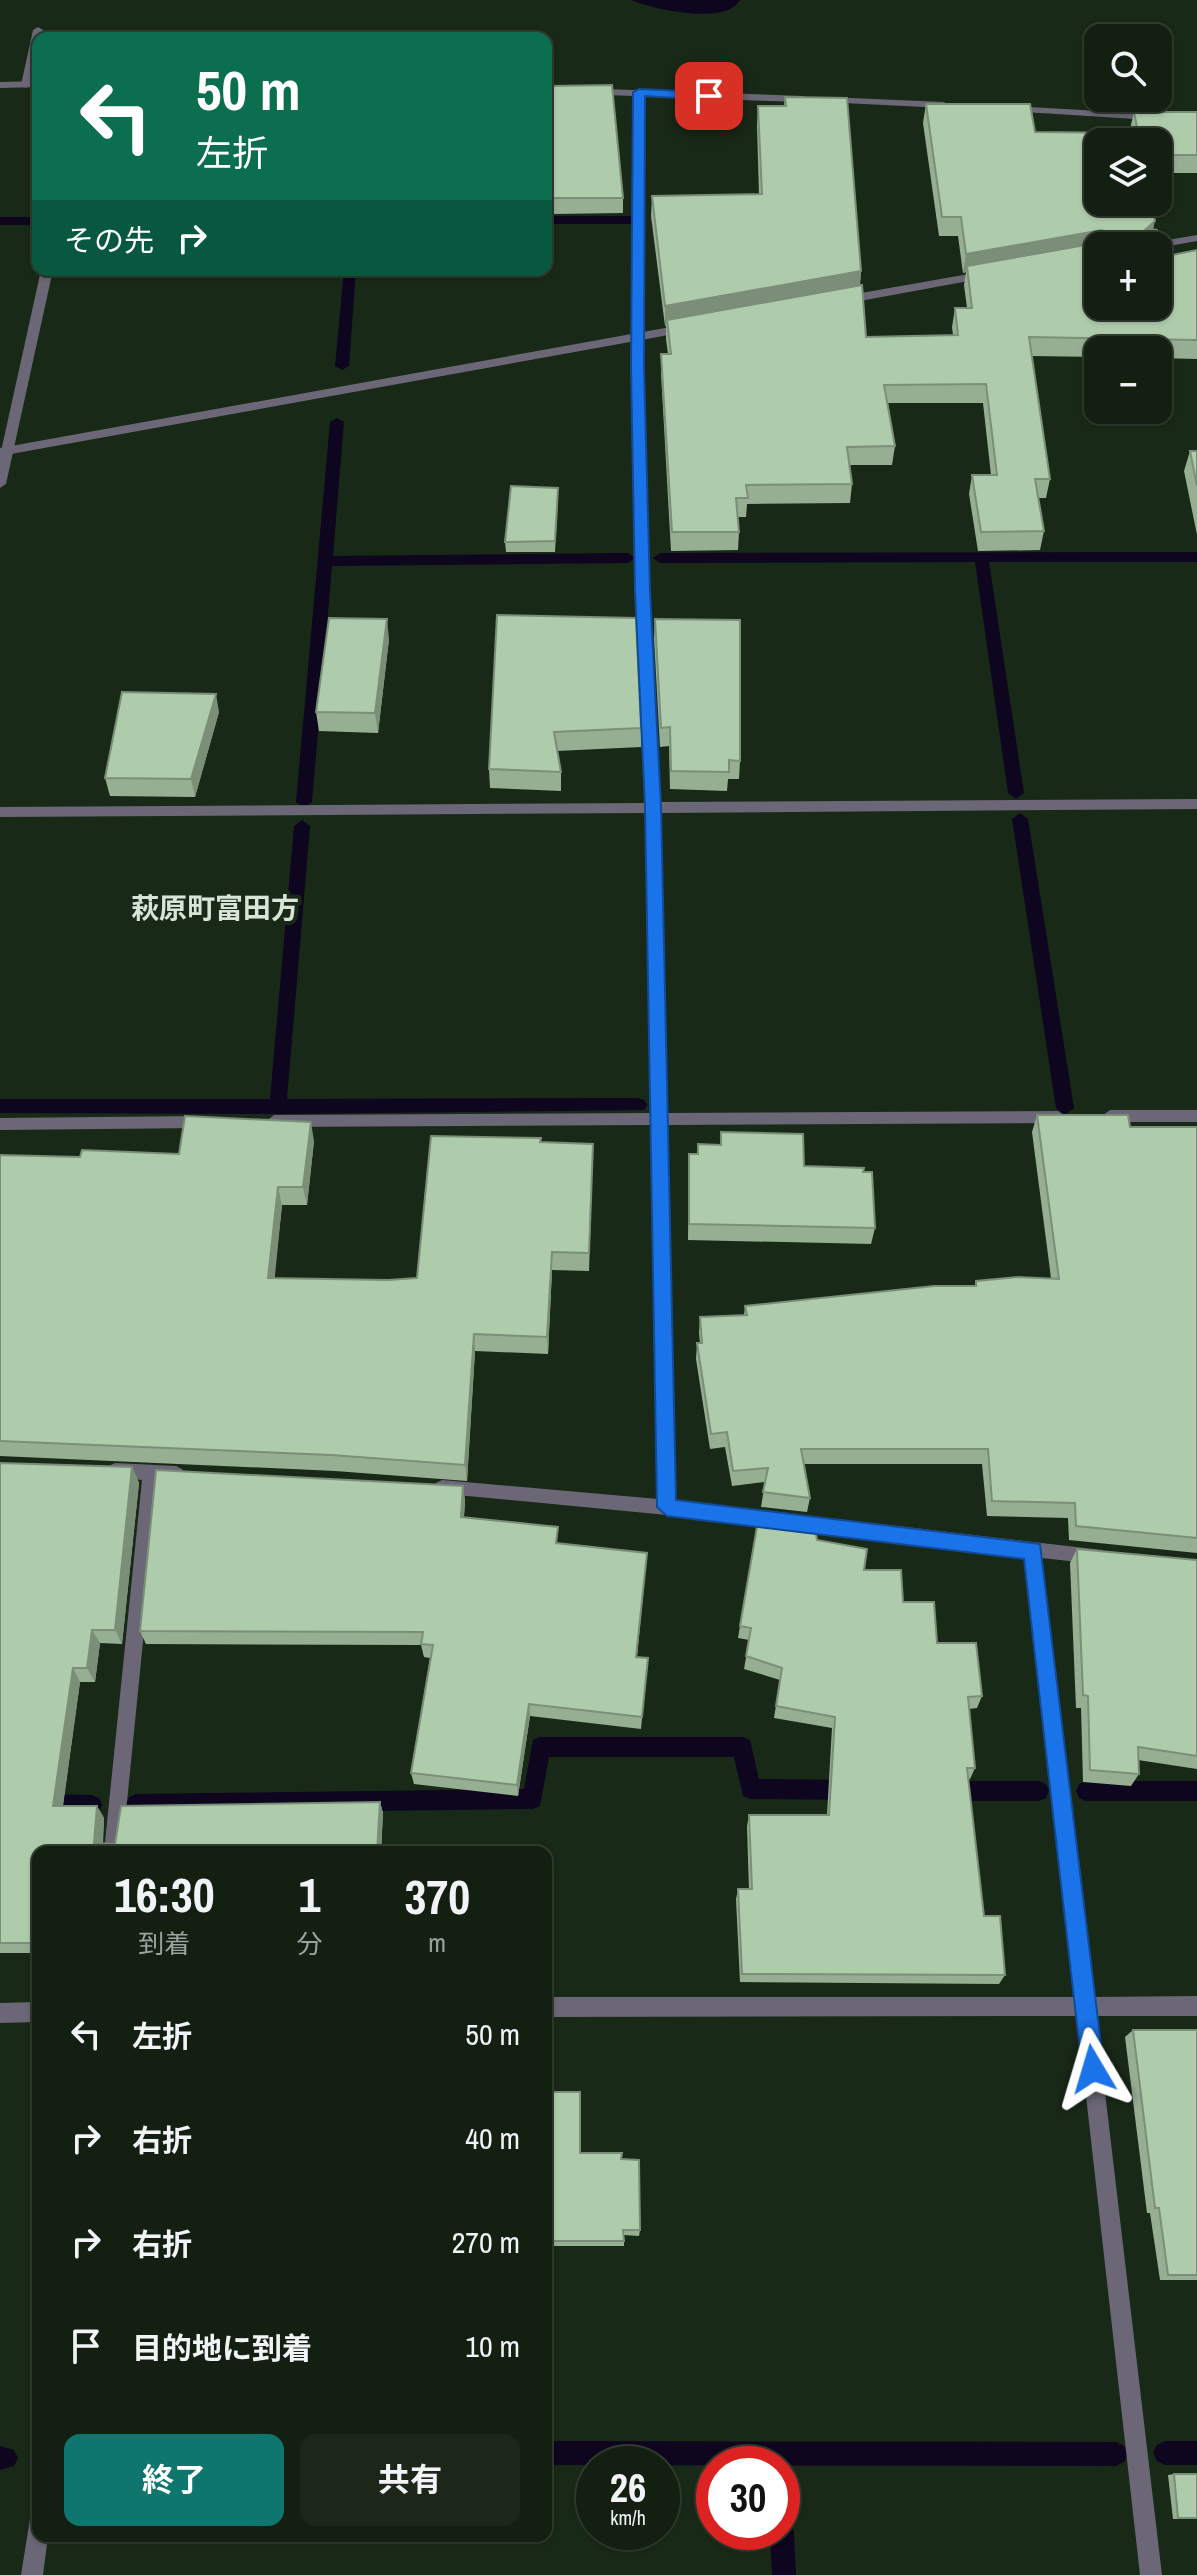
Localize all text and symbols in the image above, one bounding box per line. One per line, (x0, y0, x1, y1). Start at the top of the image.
map controls (1084, 24, 1172, 424)
button: search (1084, 24, 1172, 112)
text: 50 m (196, 52, 301, 127)
pin (675, 62, 743, 130)
icon: left (64, 64, 168, 168)
icon: arrive (687, 74, 731, 118)
button: layers (1084, 128, 1172, 216)
text: 左折 (196, 129, 268, 177)
icon: right (170, 216, 214, 260)
text: その先 (64, 220, 154, 260)
button: + (1084, 232, 1172, 320)
button: − (1084, 336, 1172, 424)
district label: 萩原町富田方 (131, 889, 299, 927)
text: 16:30 (114, 1862, 215, 1927)
text: 1 (299, 1862, 320, 1927)
text: 370 (404, 1864, 470, 1929)
text: m (428, 1925, 446, 1960)
text: 到着 (138, 1926, 190, 1961)
text: 分 (296, 1926, 322, 1961)
icon: left (64, 2012, 108, 2056)
text: 50 m (465, 2014, 520, 2054)
text: 左折 (132, 2016, 192, 2056)
position arrow (1051, 2027, 1135, 2111)
icon: right (64, 2116, 108, 2160)
text: 40 m (465, 2118, 520, 2158)
text: 右折 (132, 2120, 192, 2160)
icon: right (64, 2220, 108, 2264)
text: 270 m (452, 2222, 520, 2262)
text: 右折 (132, 2224, 192, 2264)
icon: arrive (64, 2324, 108, 2368)
text: 10 m (465, 2326, 520, 2366)
text: 目的地に到着 (132, 2328, 312, 2368)
button: 終了 (64, 2434, 284, 2526)
button: 共有 (300, 2434, 520, 2526)
speed limit sign: 30 (696, 2446, 800, 2550)
text: 26 (610, 2461, 646, 2514)
text: km/h (610, 2504, 646, 2531)

